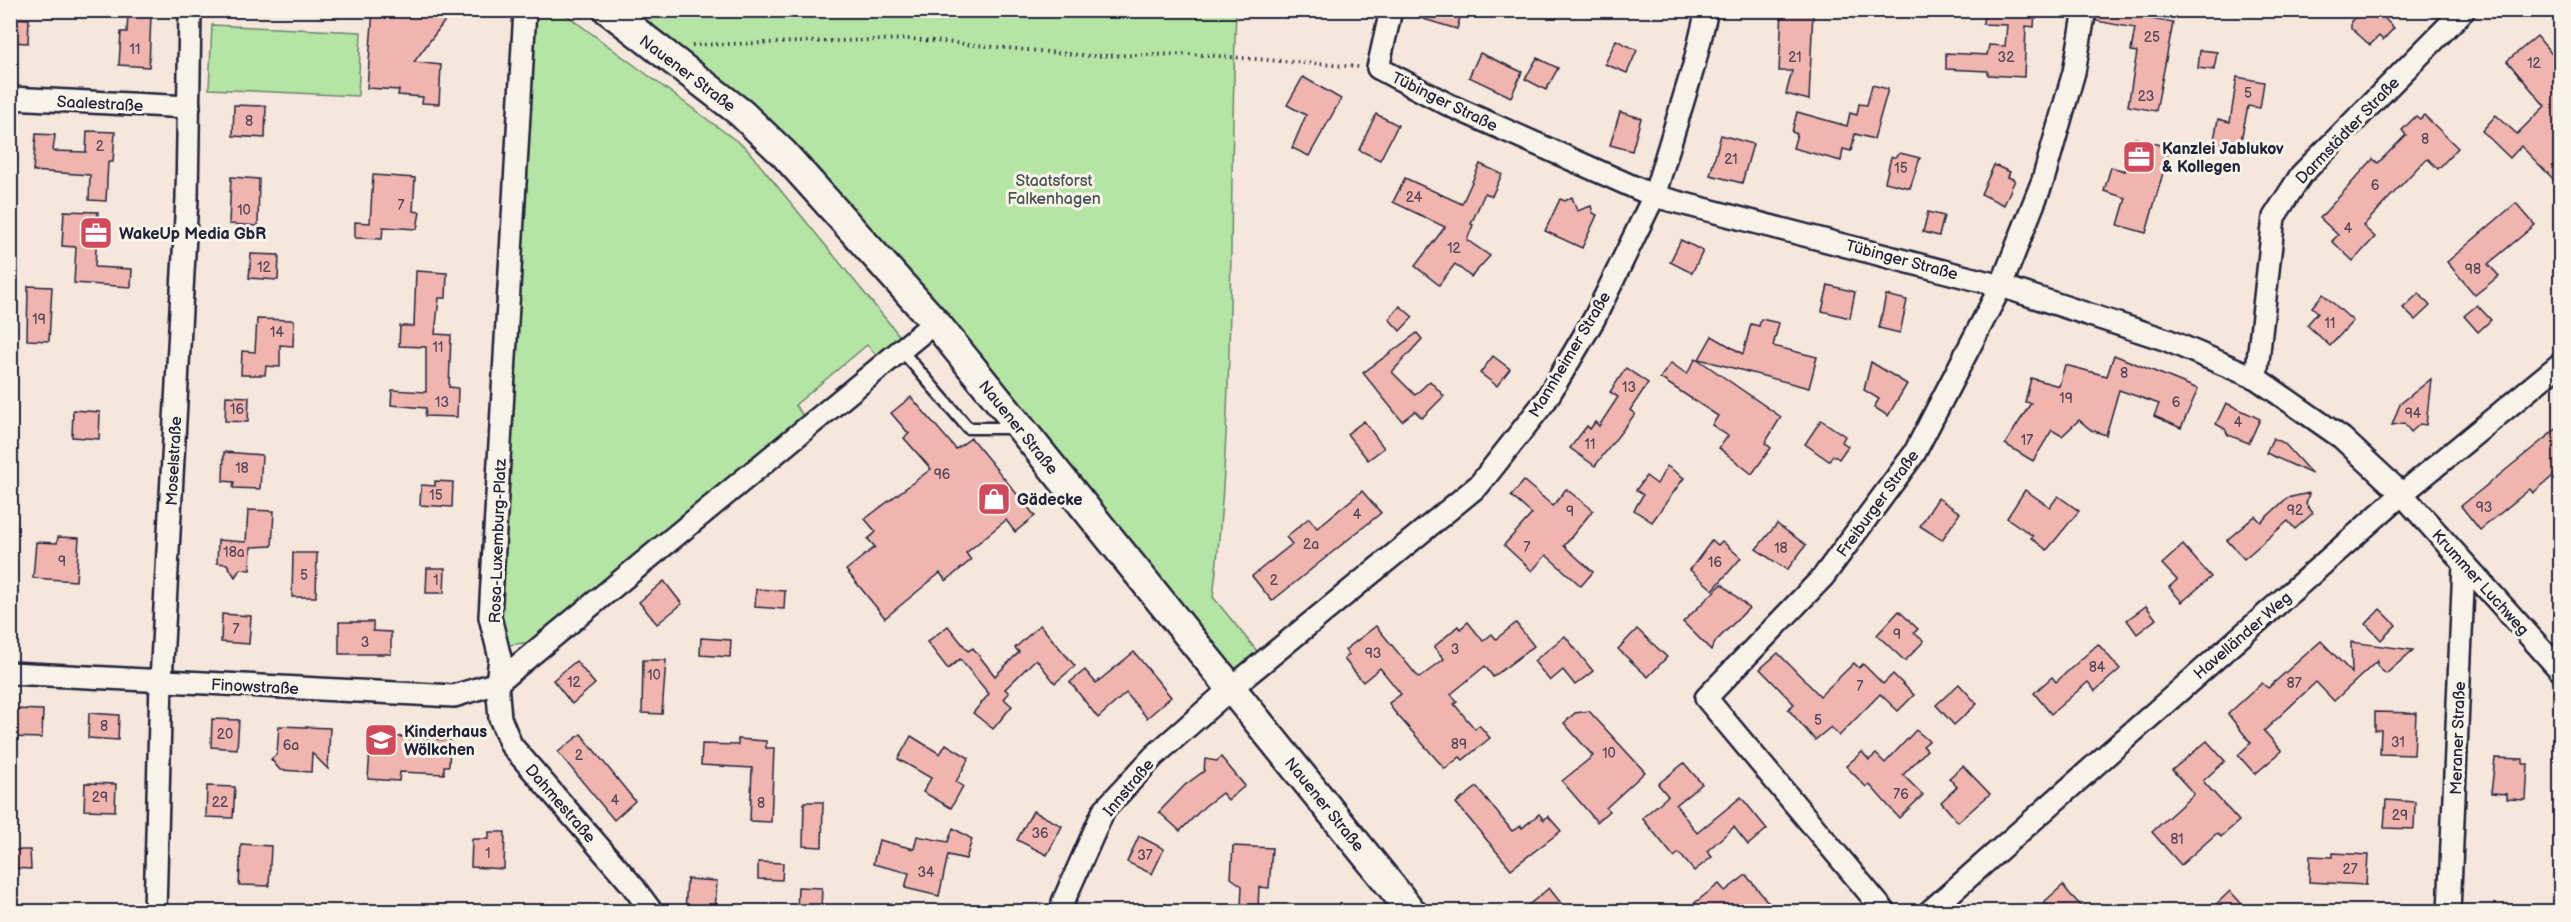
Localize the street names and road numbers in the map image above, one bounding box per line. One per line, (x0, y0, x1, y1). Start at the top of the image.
street label: Nauener Straße (635, 32, 739, 117)
street label: Tübinger Straße (1388, 69, 1501, 136)
street label: Darmstädter Straße (2292, 73, 2404, 188)
street label: Saalestraße (56, 93, 144, 116)
street label: Tübinger Straße (1843, 236, 1960, 285)
street label: Mannheimer Straße (1525, 288, 1616, 421)
street label: Nauener Straße (974, 377, 1062, 479)
street label: Moselstraße (163, 415, 186, 506)
street label: Freiburger Straße (1833, 446, 1924, 561)
street label: Rosa-Luxemburg-Platz (486, 458, 511, 624)
street label: Krummer Luchweg (2427, 526, 2532, 640)
street label: Havelländer Weg (2190, 588, 2296, 684)
street label: Finowstraße (211, 676, 300, 699)
street label: Meraner Straße (2447, 680, 2470, 795)
street label: Nauener Straße (1280, 754, 1368, 856)
street label: Innstraße (1100, 755, 1159, 820)
street label: Dahmestraße (521, 761, 599, 848)

